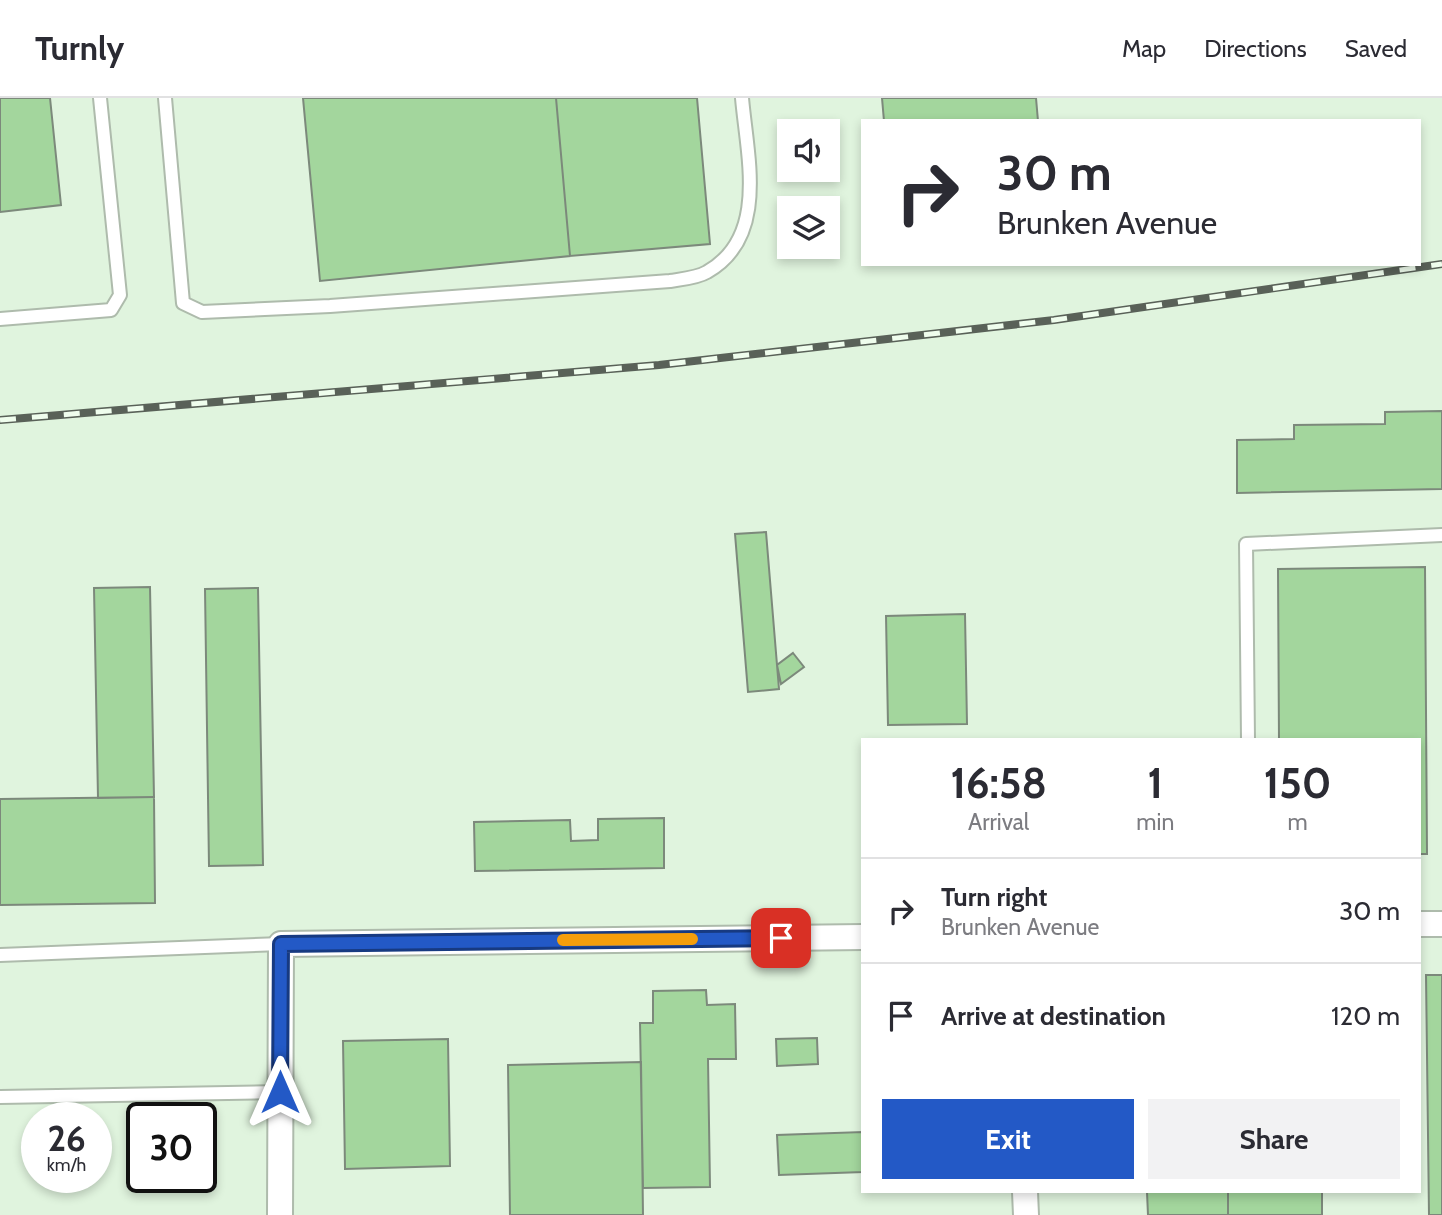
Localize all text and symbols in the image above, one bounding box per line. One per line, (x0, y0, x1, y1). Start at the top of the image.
text: Turnly (35, 28, 124, 68)
text: Map (1122, 34, 1166, 63)
text: Directions (1204, 34, 1307, 63)
text: Saved (1345, 34, 1407, 63)
map controls (777, 119, 840, 259)
button: sound (777, 119, 840, 182)
text: 30 m (997, 143, 1112, 202)
icon: right (882, 147, 973, 238)
button: layers (777, 196, 840, 259)
text: Brunken Avenue (997, 203, 1217, 242)
text: 16:58 (951, 757, 1047, 809)
text: 1 (1148, 757, 1163, 809)
text: 150 (1264, 757, 1331, 809)
text: Arrival (968, 808, 1029, 836)
text: min (1136, 808, 1174, 836)
text: m (1288, 808, 1308, 836)
text: Turn right (941, 881, 1047, 913)
icon: right (882, 892, 920, 930)
text: 30 m (1339, 895, 1400, 927)
pin (751, 908, 811, 968)
text: Brunken Avenue (941, 913, 1099, 941)
icon: arrive (762, 919, 800, 957)
icon: arrive (882, 997, 920, 1035)
text: Arrive at destination (941, 1000, 1166, 1032)
text: 120 m (1331, 1000, 1400, 1032)
position arrow (243, 1055, 317, 1129)
button: Exit (882, 1099, 1134, 1179)
button: Share (1148, 1099, 1400, 1179)
speed limit sign: 30 (126, 1102, 217, 1193)
text: 26 (47, 1117, 86, 1160)
text: km/h (47, 1154, 86, 1176)

